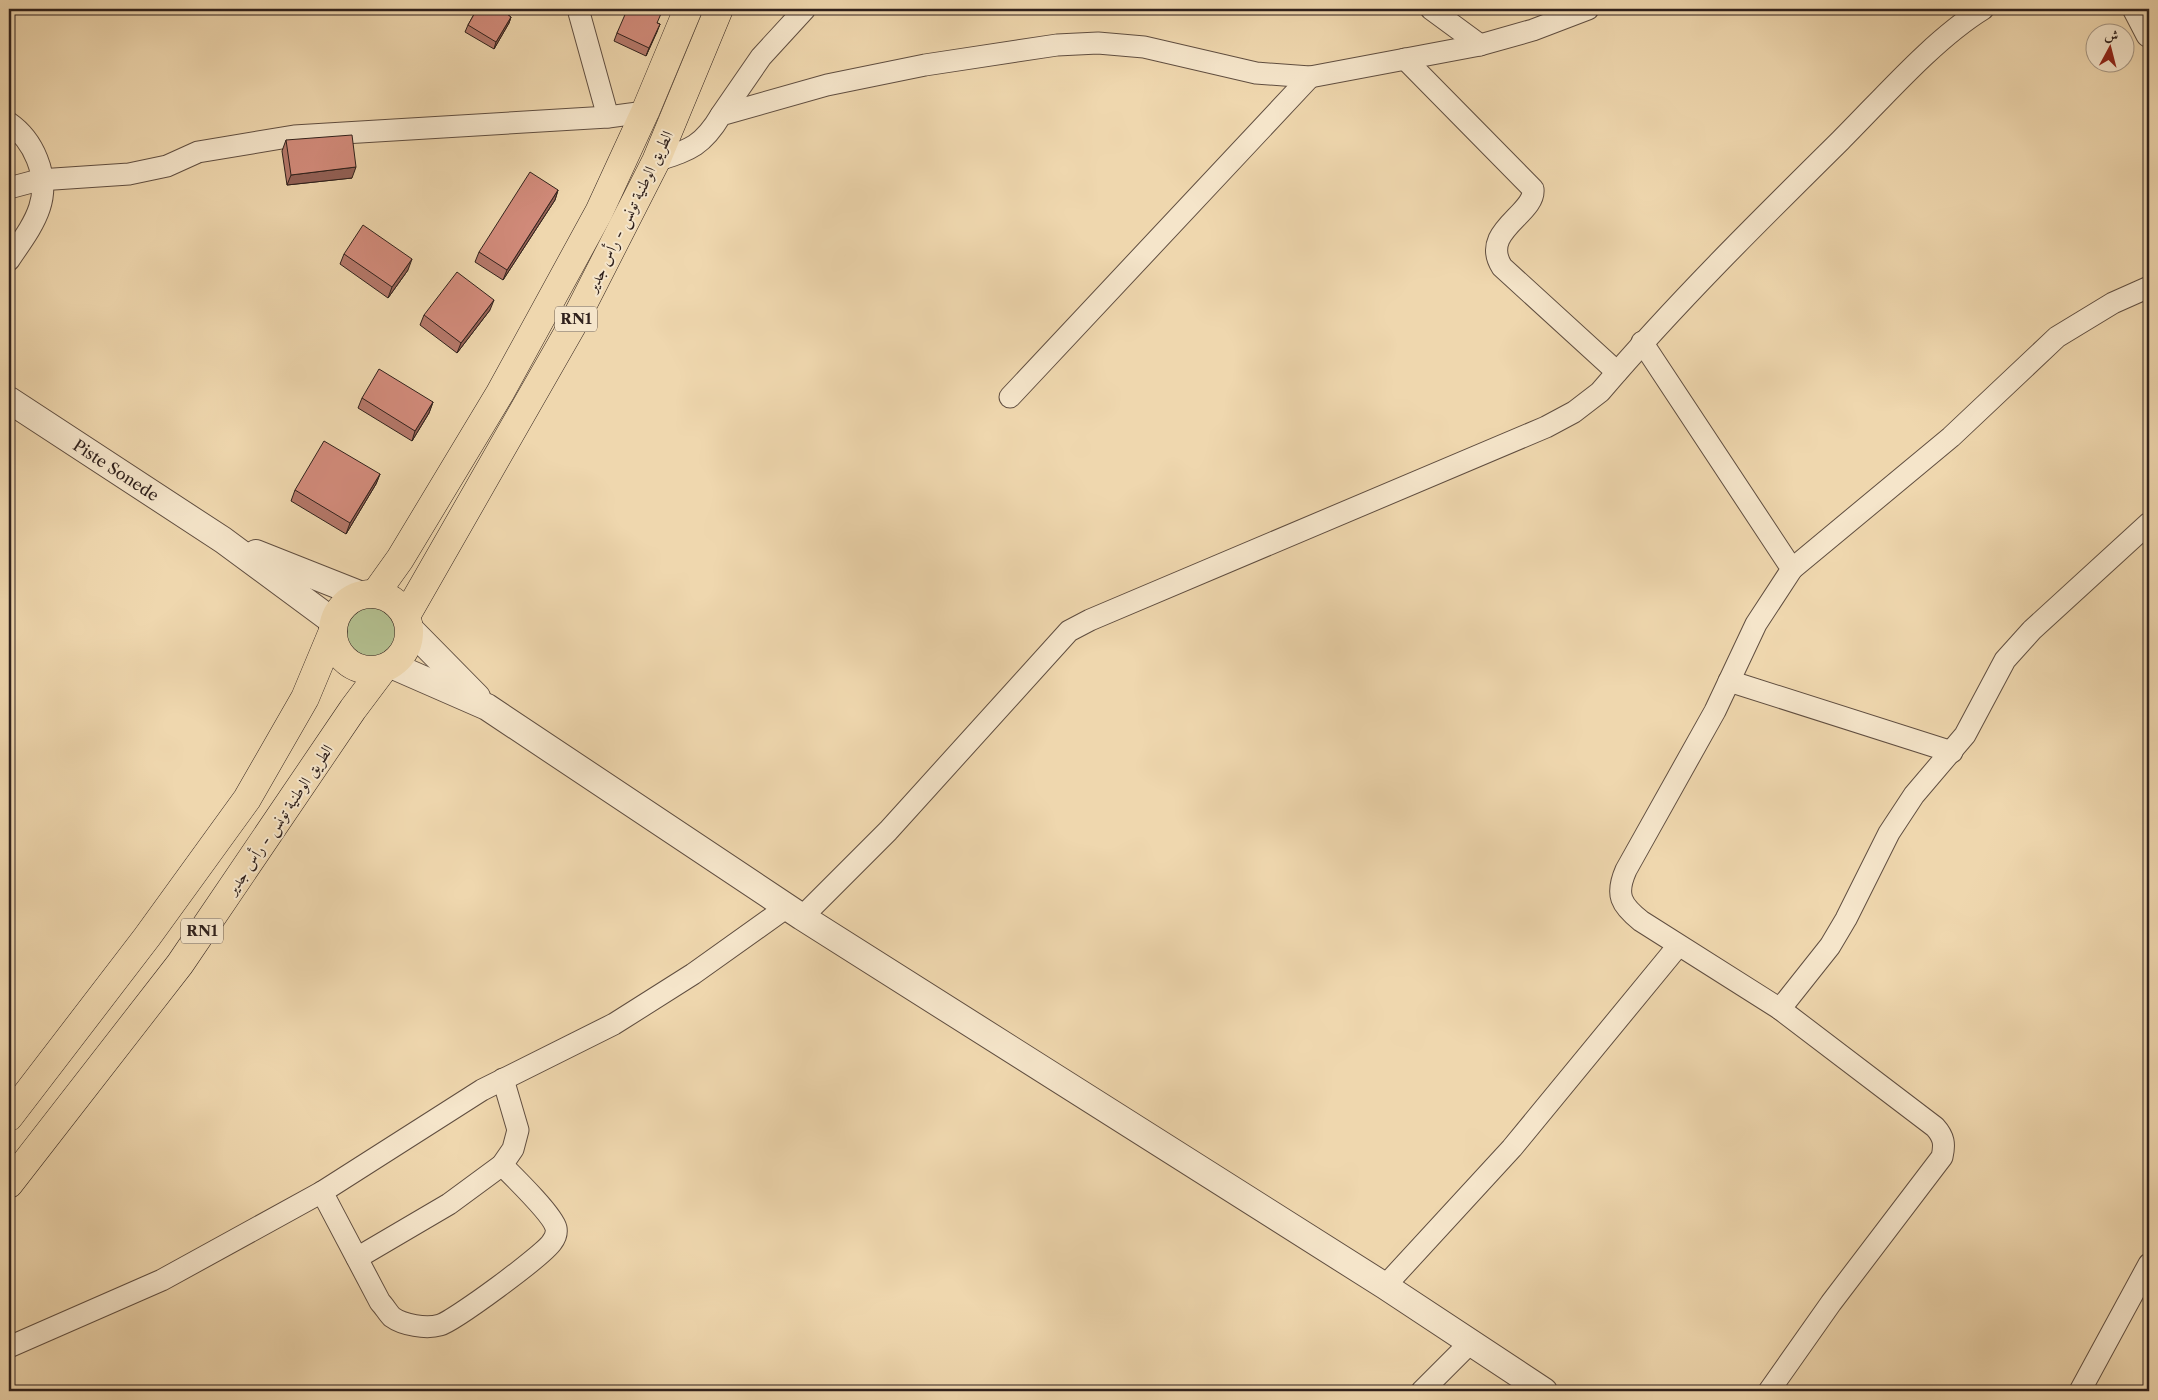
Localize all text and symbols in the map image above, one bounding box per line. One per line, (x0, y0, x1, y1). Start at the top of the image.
north arrow (2086, 22, 2136, 72)
text: ش (2104, 25, 2120, 45)
street label: الطريق الوطنية تونس - رأس جدير (579, 127, 678, 297)
road number: RN1 (555, 306, 597, 332)
street label: Piste Sonede (69, 435, 163, 505)
street label: الطريق الوطنية تونس - رأس جدير (219, 740, 338, 900)
road number: RN1 (181, 918, 223, 944)

